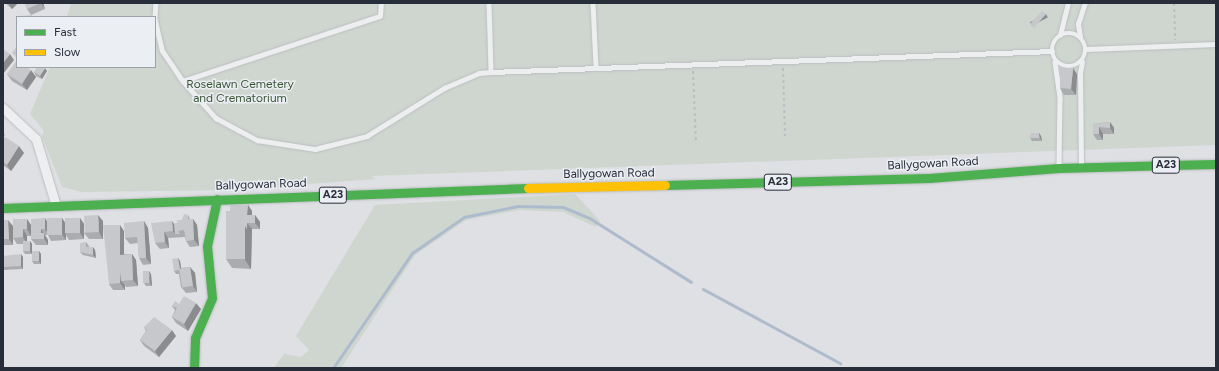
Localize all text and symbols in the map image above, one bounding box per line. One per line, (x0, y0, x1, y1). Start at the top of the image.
legend (16, 16, 156, 68)
text: Fast (54, 25, 77, 39)
text: Slow (54, 45, 80, 59)
park label: Roselawn Cemetery and Crematorium (186, 78, 294, 106)
street label: Ballygowan Road (887, 154, 979, 174)
road number: A23 (1151, 156, 1181, 174)
street label: Ballygowan Road (563, 166, 655, 182)
road number: A23 (763, 173, 793, 191)
street label: Ballygowan Road (215, 176, 307, 194)
road number: A23 (318, 186, 348, 204)

